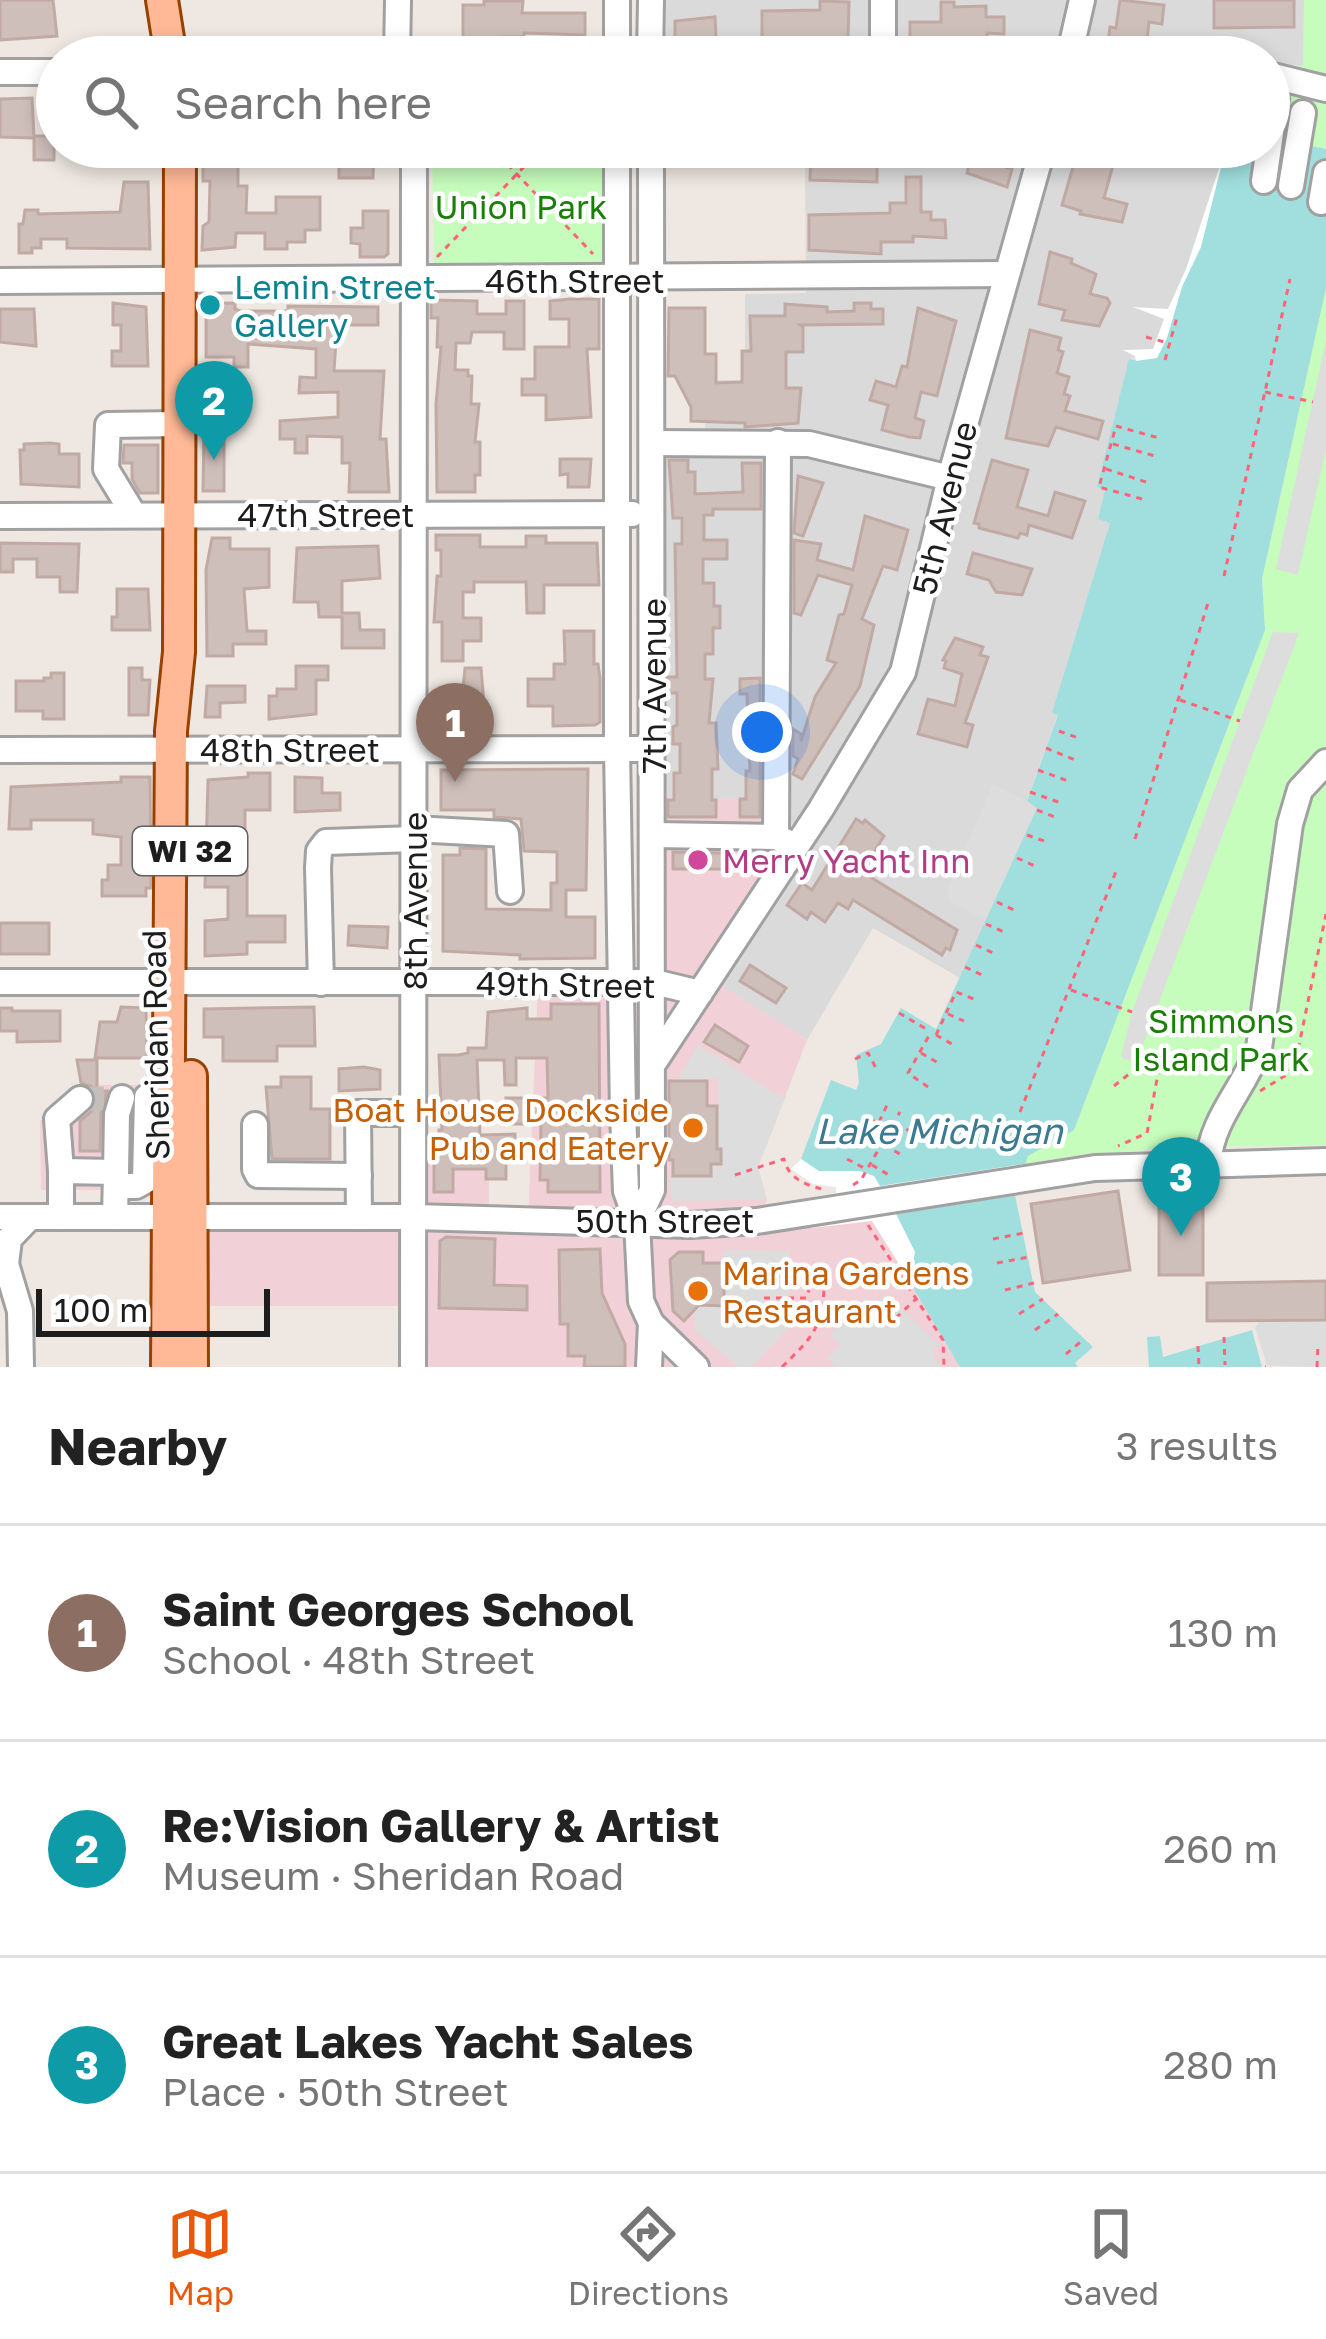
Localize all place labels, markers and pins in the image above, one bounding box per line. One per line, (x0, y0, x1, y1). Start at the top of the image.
place label: Lemin Street Gallery (234, 267, 436, 344)
marker: Lemin Street Gallery (197, 292, 223, 318)
pin: 2 (175, 361, 253, 460)
pin: 1 (416, 683, 494, 782)
place label: Merry Yacht Inn (722, 841, 970, 880)
marker: Merry Yacht Inn (685, 847, 711, 873)
place label: Boat House Dockside Pub and Eatery (332, 1090, 669, 1167)
marker: Boat House Dockside Pub and Eatery (680, 1115, 706, 1141)
pin: 3 (1142, 1137, 1220, 1236)
place label: Marina Gardens Restaurant (722, 1253, 970, 1330)
marker: Marina Gardens Restaurant (685, 1278, 711, 1304)

